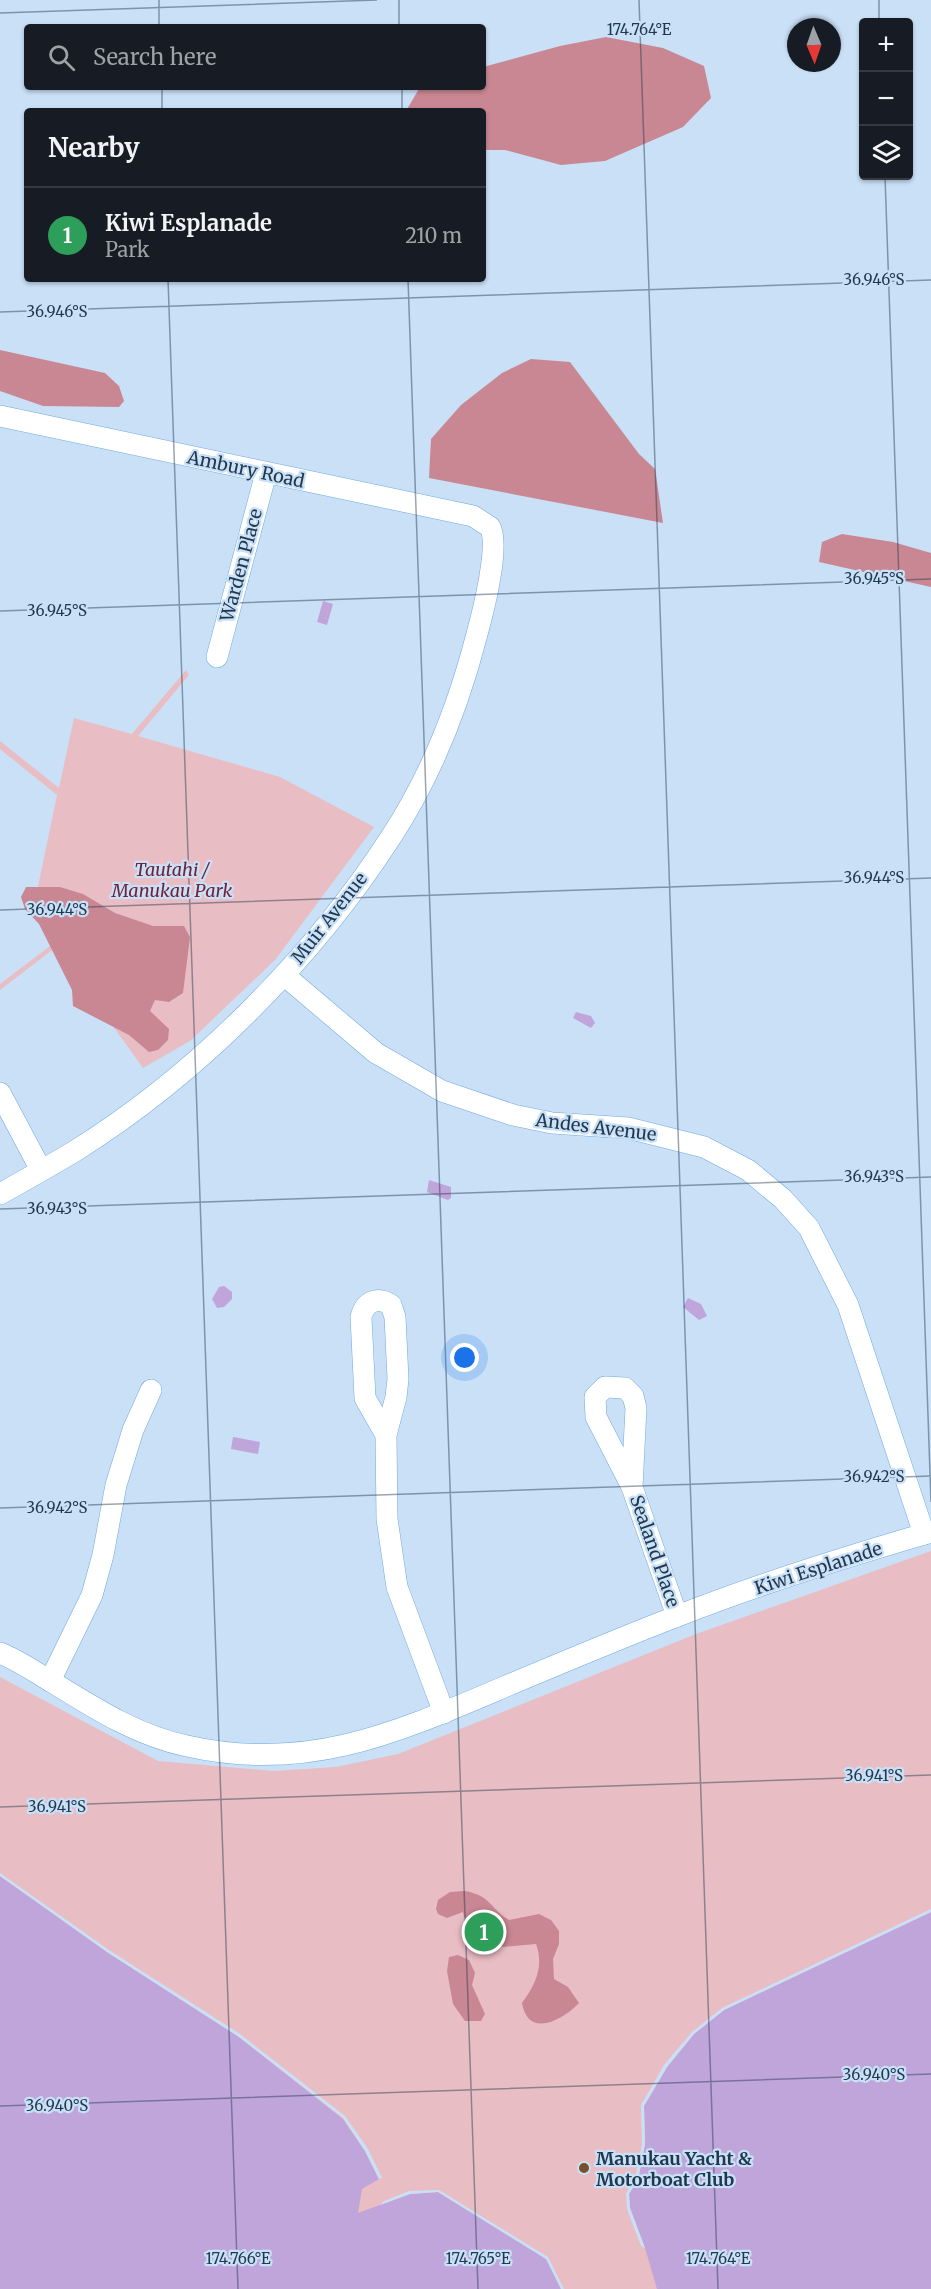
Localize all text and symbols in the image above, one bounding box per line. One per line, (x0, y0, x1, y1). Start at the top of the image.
north arrow (787, 18, 841, 72)
map controls (859, 18, 913, 180)
button: + (859, 18, 913, 72)
text: 174.764°E (607, 20, 672, 39)
search box (24, 24, 486, 90)
icon: search (45, 41, 78, 74)
text: Search here (93, 43, 216, 71)
button: − (859, 72, 913, 126)
button: layers (859, 126, 913, 180)
text: Nearby (48, 131, 140, 164)
text: Kiwi Esplanade (105, 209, 272, 237)
text: 1 (63, 223, 72, 248)
text: 210 m (405, 223, 462, 248)
text: Park (105, 237, 149, 262)
text: 36.946°S (844, 270, 904, 289)
text: 36.946°S (27, 302, 87, 321)
street label: Ambury Road (184, 445, 307, 493)
street label: Warden Place (215, 506, 267, 625)
text: 36.945°S (844, 569, 904, 588)
text: 36.945°S (27, 601, 87, 620)
park label: Tautahi / Manukau Park (111, 858, 232, 902)
street label: Muir Avenue (286, 868, 372, 968)
text: 36.944°S (844, 868, 904, 887)
text: 36.944°S (27, 900, 87, 919)
street label: Andes Avenue (533, 1108, 658, 1146)
text: 36.943°S (844, 1167, 904, 1186)
text: 36.943°S (27, 1199, 87, 1218)
your location (450, 1343, 479, 1372)
text: 36.942°S (844, 1467, 904, 1486)
street label: Sealand Place (625, 1492, 685, 1610)
text: 36.942°S (27, 1498, 87, 1517)
street label: Kiwi Esplanade (751, 1537, 885, 1599)
text: 36.941°S (845, 1766, 903, 1785)
text: 36.941°S (28, 1797, 86, 1816)
pin: 1 (464, 1910, 504, 1954)
text: 36.940°S (843, 2065, 905, 2084)
text: 36.940°S (26, 2096, 88, 2115)
place label: Manukau Yacht & Motorboat Club (596, 2147, 752, 2191)
marker: Manukau Yacht & Motorboat Club (577, 2161, 591, 2175)
text: 174.766°E (205, 2249, 271, 2268)
text: 174.765°E (446, 2249, 511, 2268)
text: 174.764°E (686, 2249, 751, 2268)

